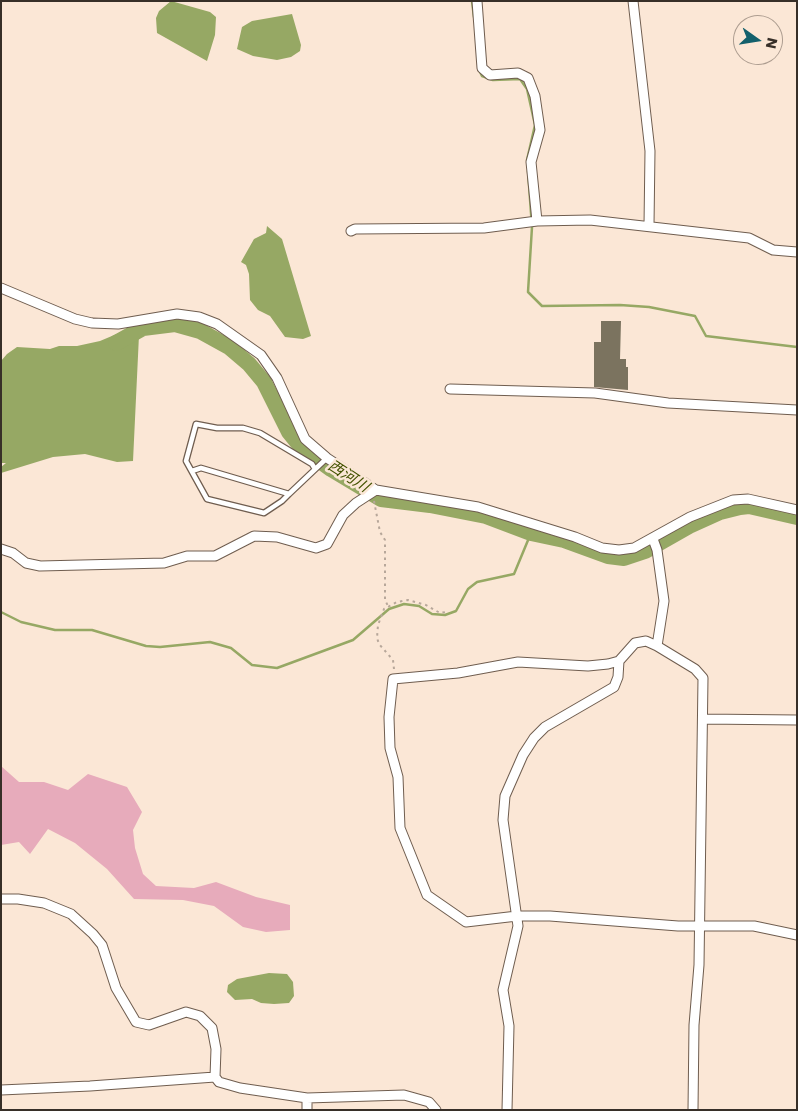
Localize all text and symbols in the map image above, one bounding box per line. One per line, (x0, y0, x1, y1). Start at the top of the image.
north arrow (733, 15, 783, 65)
text: N (761, 36, 783, 51)
water label: 西河川 (324, 457, 372, 497)

